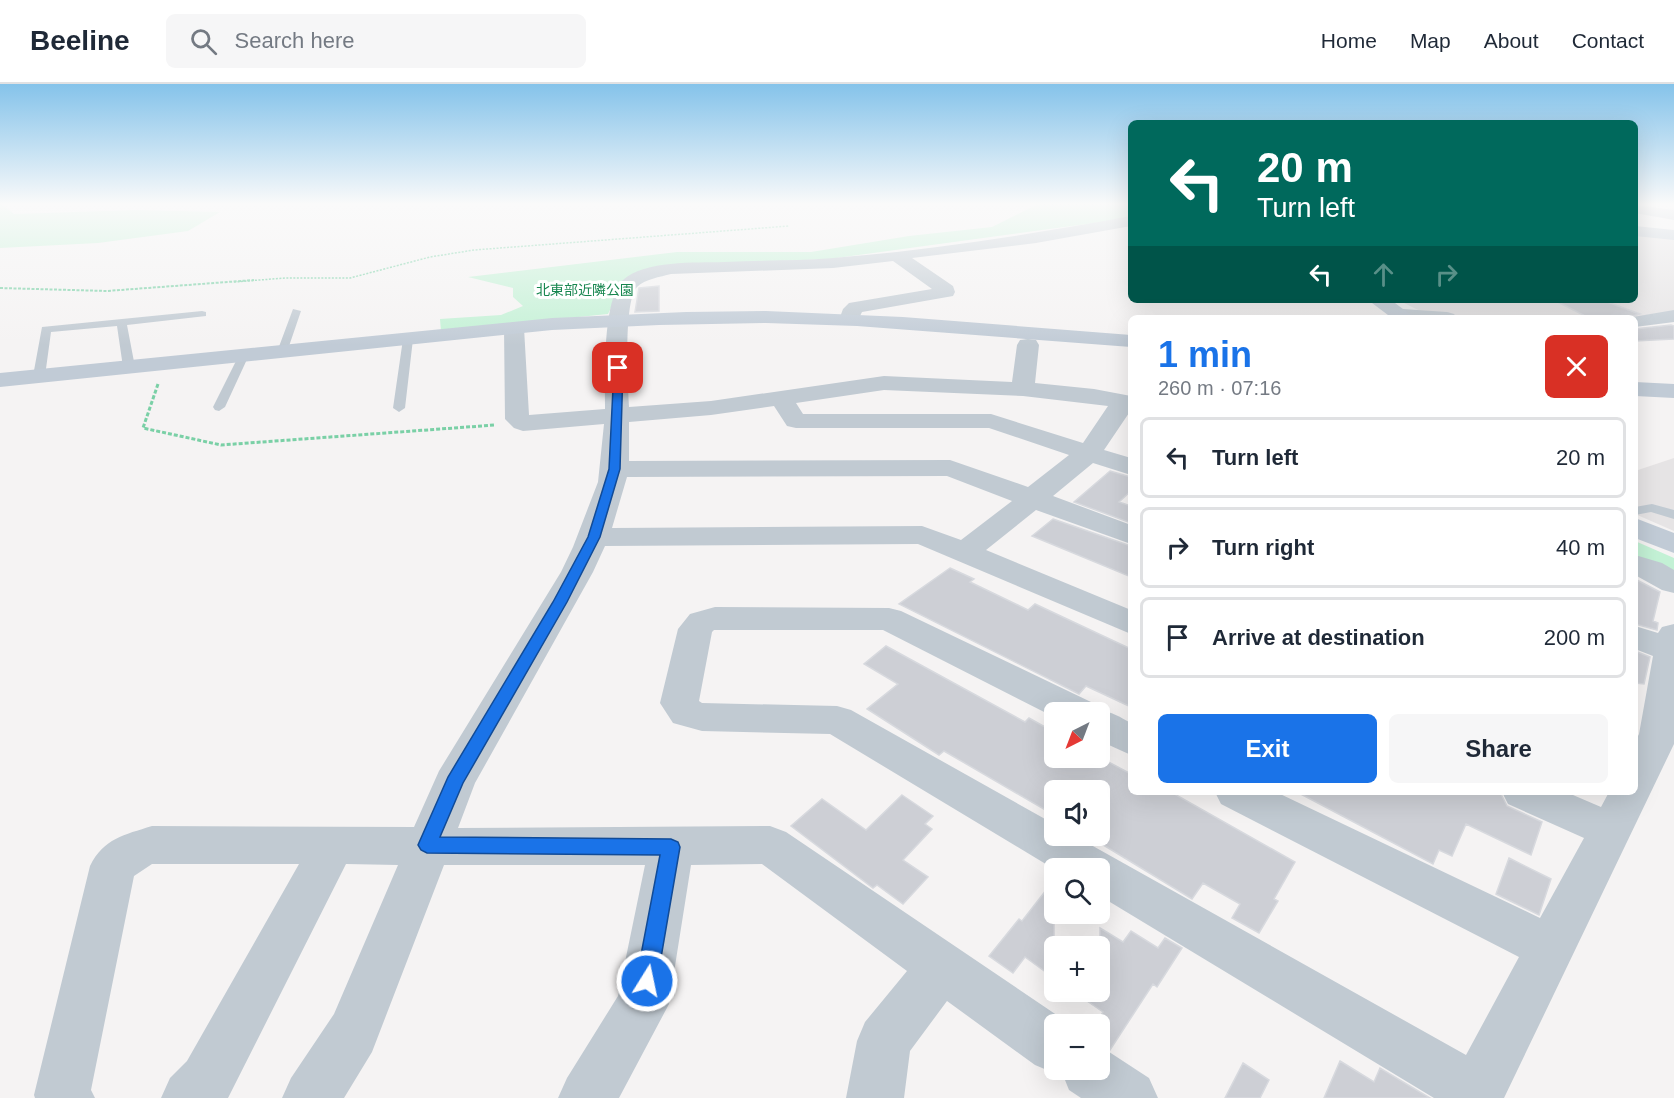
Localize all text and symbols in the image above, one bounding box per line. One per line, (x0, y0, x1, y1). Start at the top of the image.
search box (166, 14, 586, 68)
text: Beeline (30, 25, 130, 56)
icon: search (187, 25, 220, 58)
text: Search here (235, 28, 354, 53)
text: Home (1321, 29, 1377, 52)
text: Map (1410, 29, 1451, 52)
text: About (1484, 29, 1539, 52)
text: Contact (1572, 29, 1644, 52)
icon: left (1158, 144, 1236, 222)
text: 20 m (1257, 144, 1353, 191)
text: Turn left (1257, 193, 1355, 223)
icon: left (1304, 258, 1337, 291)
icon: ahead (1367, 258, 1400, 291)
icon: right (1430, 258, 1463, 291)
park label: 北東部近隣公園 (536, 282, 634, 298)
text: 1 min (1158, 334, 1252, 375)
button: close (1545, 335, 1608, 398)
pin (592, 342, 643, 393)
icon: arrive (601, 351, 634, 384)
text: 260 m · 07:16 (1158, 377, 1281, 399)
icon: left (1161, 441, 1194, 474)
text: Turn left (1212, 445, 1298, 470)
text: 20 m (1556, 445, 1605, 470)
icon: right (1161, 531, 1194, 564)
text: Turn right (1212, 535, 1314, 560)
text: 40 m (1556, 535, 1605, 560)
icon: arrive (1161, 621, 1194, 654)
text: Arrive at destination (1212, 625, 1425, 650)
text: 200 m (1544, 625, 1605, 650)
north arrow (1044, 702, 1110, 768)
map controls (1044, 702, 1110, 1080)
button: Exit (1158, 714, 1377, 783)
button: Share (1389, 714, 1608, 783)
button: sound (1044, 780, 1110, 846)
button: search (1044, 858, 1110, 924)
button: + (1044, 936, 1110, 1002)
position arrow (615, 949, 679, 1013)
button: − (1044, 1014, 1110, 1080)

